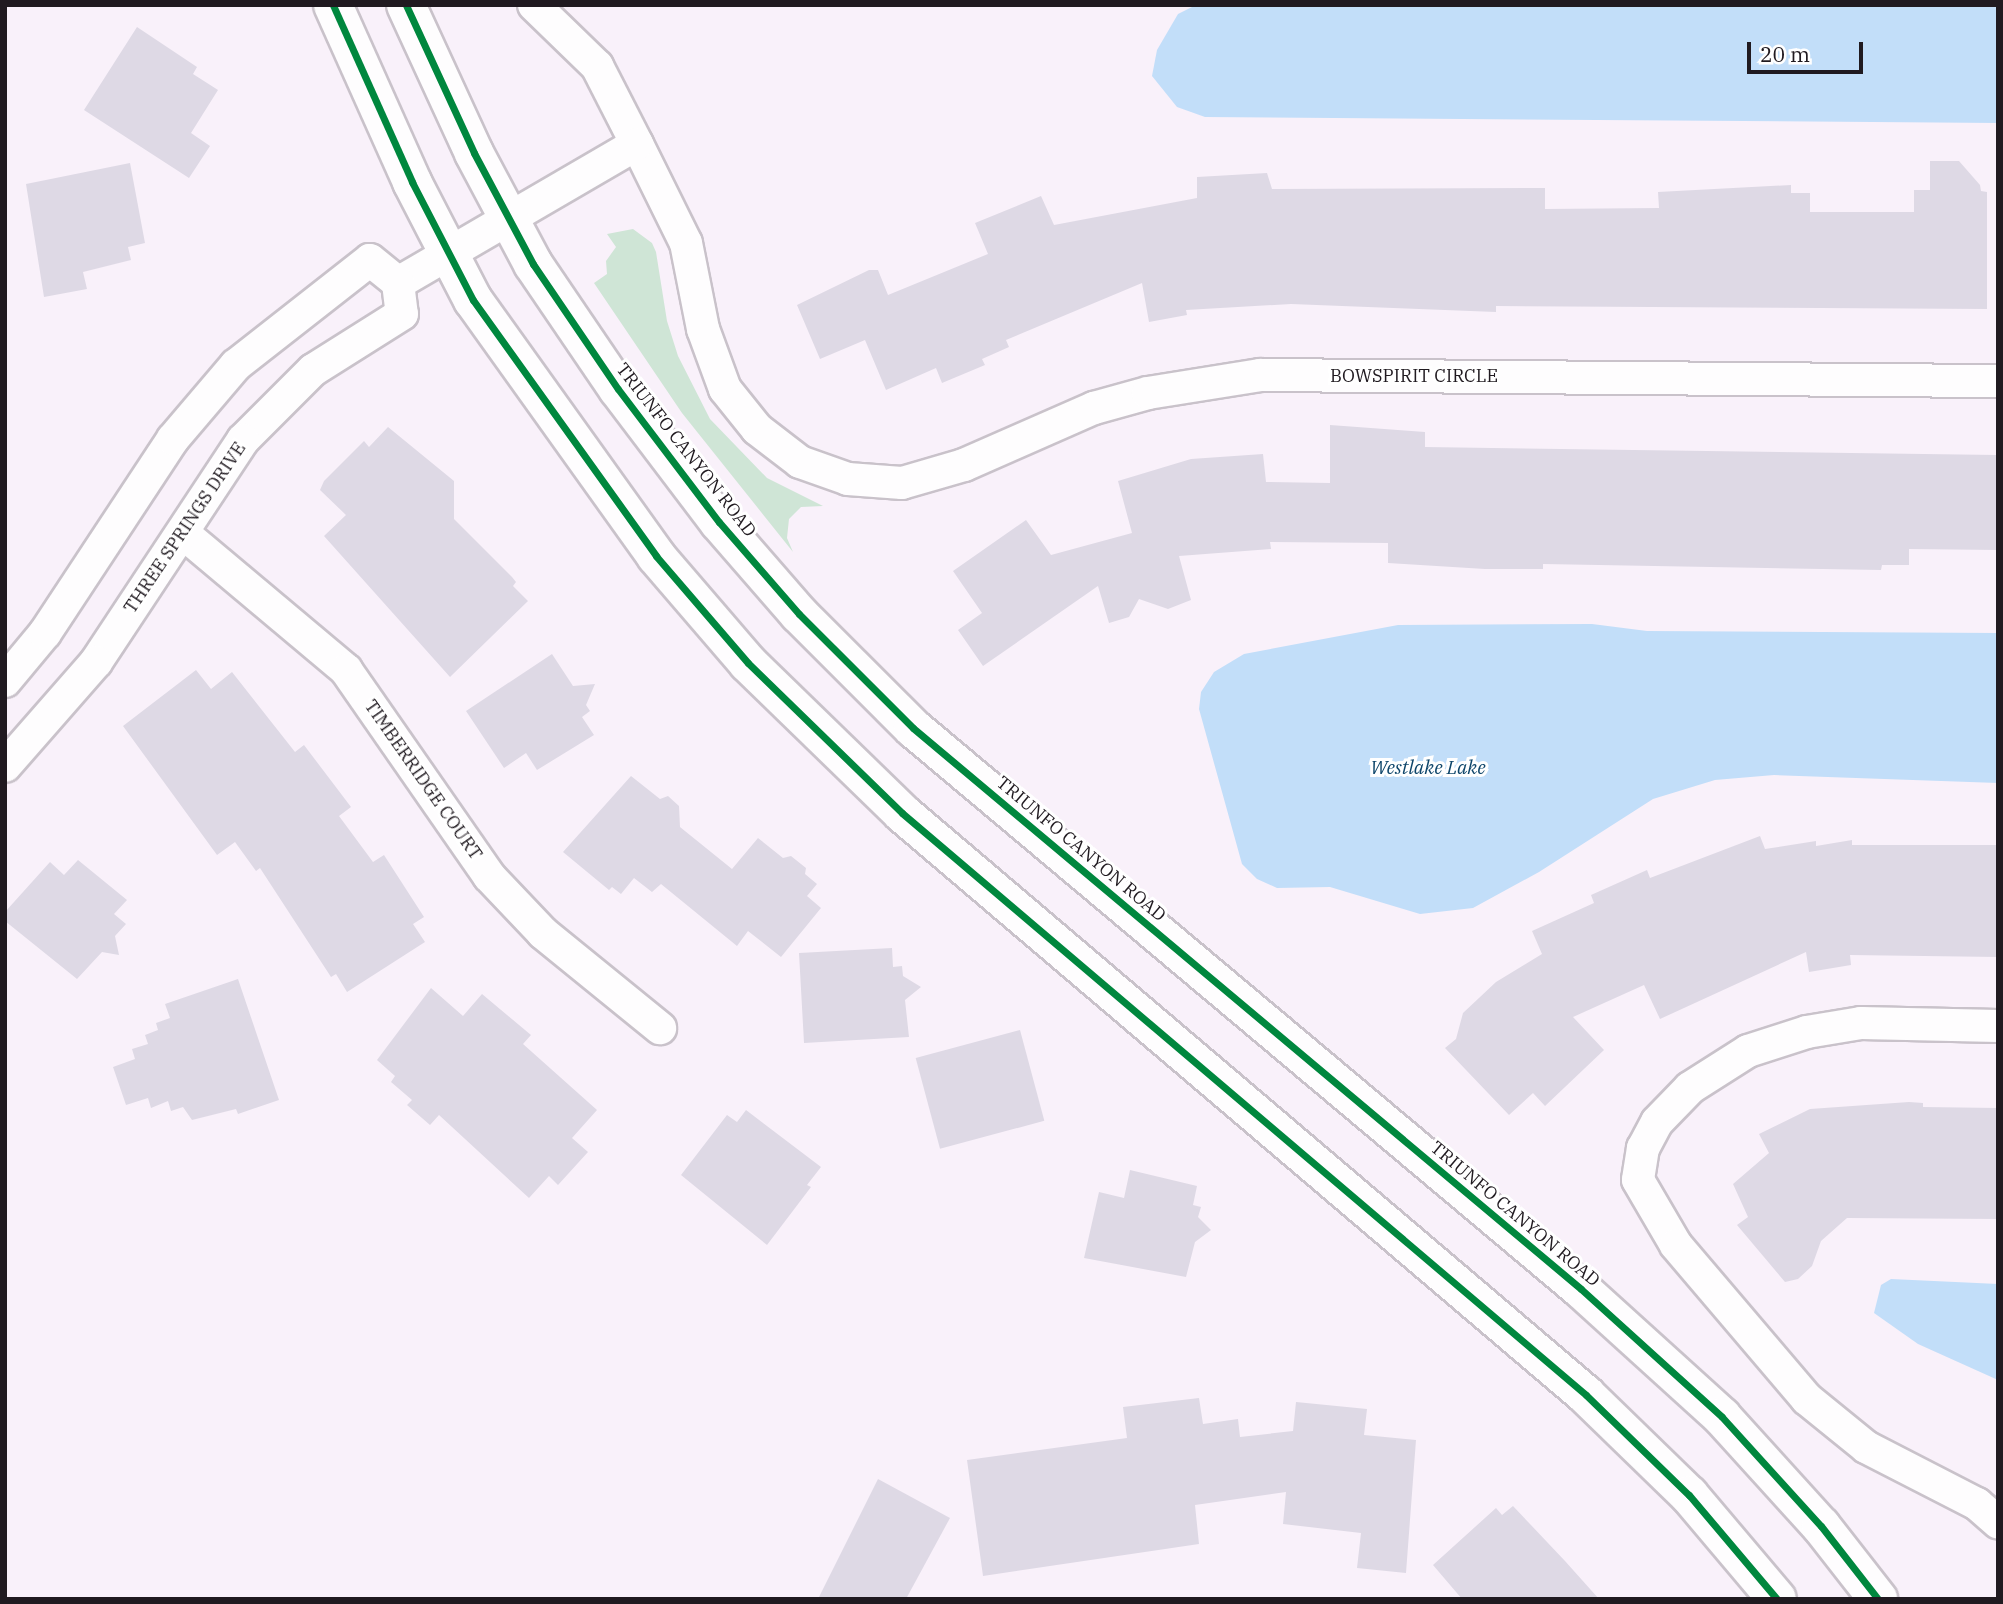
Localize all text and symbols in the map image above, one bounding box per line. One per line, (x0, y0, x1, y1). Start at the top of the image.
scale bar (1751, 28, 1867, 72)
text: 20 m (1760, 40, 1810, 68)
street label: TRIUNFO CANYON ROAD (611, 359, 761, 541)
street label: BOWSPIRIT CIRCLE (1330, 365, 1498, 387)
street label: THREE SPRINGS DRIVE (120, 438, 250, 618)
street label: TIMBERRIDGE COURT (360, 696, 486, 864)
water label: Westlake Lake (1370, 757, 1486, 779)
street label: TRIUNFO CANYON ROAD (992, 772, 1170, 926)
street label: TRIUNFO CANYON ROAD (1426, 1137, 1604, 1291)

